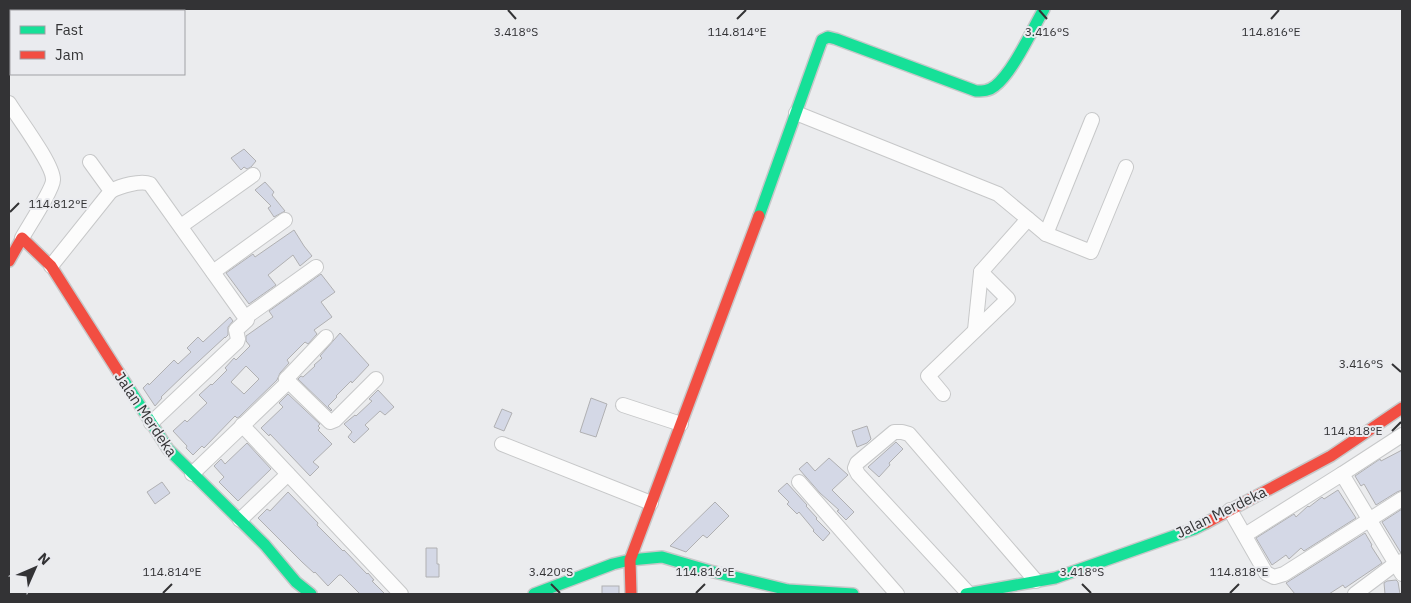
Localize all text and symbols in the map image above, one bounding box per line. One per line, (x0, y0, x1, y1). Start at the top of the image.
legend (10, 10, 185, 75)
text: Fast (55, 20, 83, 39)
text: 3.418°S (494, 24, 538, 39)
text: 114.814°E (707, 24, 767, 39)
text: 3.416°S (1025, 24, 1069, 39)
text: 114.816°E (1241, 24, 1301, 39)
text: Jam (55, 45, 84, 64)
text: 114.812°E (28, 196, 88, 211)
text: 3.416°S (1339, 356, 1383, 371)
street label: Jalan Merdeka (111, 368, 181, 460)
text: 114.818°E (1323, 423, 1383, 438)
street label: Jalan Merdeka (1173, 482, 1269, 542)
north arrow (10, 543, 60, 593)
text: N (34, 549, 54, 569)
text: 114.814°E (142, 564, 202, 579)
text: 3.420°S (529, 564, 573, 579)
text: 114.816°E (675, 564, 735, 579)
text: 3.418°S (1060, 564, 1104, 579)
text: 114.818°E (1209, 564, 1269, 579)

